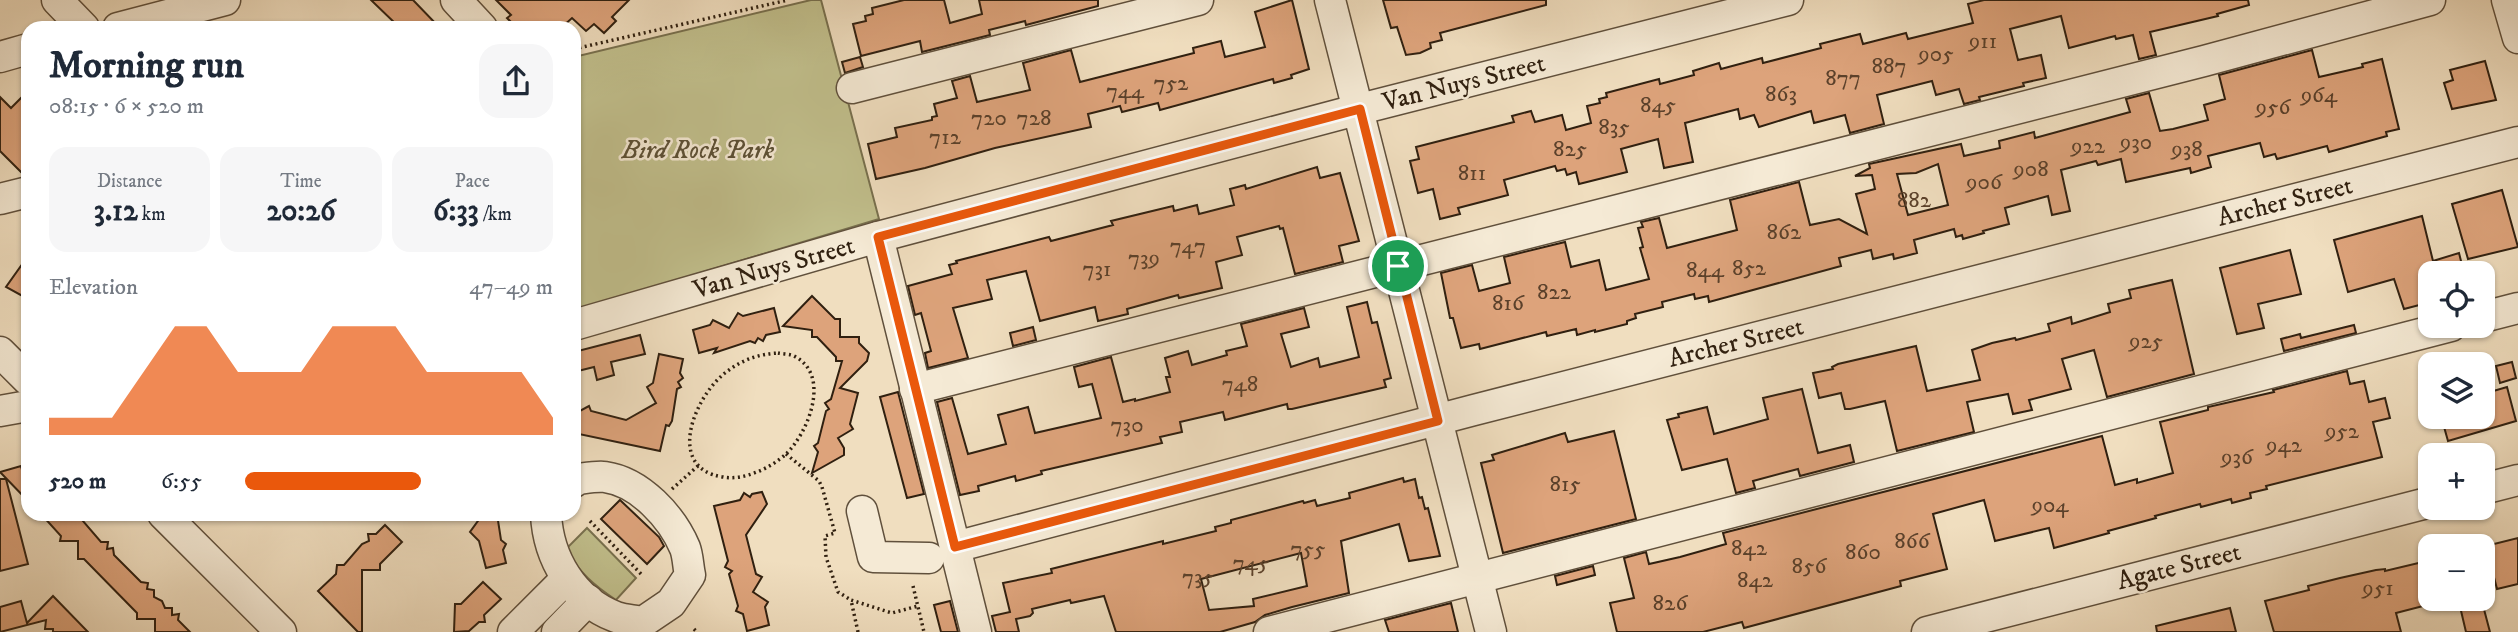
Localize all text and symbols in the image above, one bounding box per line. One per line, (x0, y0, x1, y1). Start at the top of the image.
house number: 911 (1968, 27, 1997, 56)
house number: 905 (1917, 40, 1954, 69)
text: Morning run (49, 42, 244, 90)
button: share (479, 44, 553, 118)
street label: Van Nuys Street (1378, 47, 1549, 119)
house number: 887 (1871, 52, 1907, 81)
house number: 877 (1825, 64, 1861, 93)
house number: 752 (1154, 69, 1189, 98)
house number: 744 (1106, 77, 1145, 106)
house number: 863 (1765, 80, 1797, 109)
house number: 964 (2300, 81, 2338, 110)
house number: 845 (1640, 91, 1676, 120)
text: 08:15 · 6 × 520 m (49, 92, 204, 121)
house number: 956 (2255, 93, 2291, 122)
house number: 720 (971, 104, 1007, 133)
house number: 728 (1017, 104, 1051, 133)
house number: 835 (1598, 113, 1630, 142)
house number: 712 (929, 123, 962, 152)
house number: 930 (2119, 128, 2152, 157)
house number: 922 (2070, 132, 2106, 161)
park label: Bird Rock Park (621, 134, 774, 167)
house number: 825 (1553, 135, 1587, 164)
house number: 938 (2170, 135, 2203, 164)
house number: 908 (2012, 155, 2049, 184)
house number: 811 (1458, 159, 1486, 188)
house number: 906 (1965, 168, 2003, 197)
street label: Archer Street (2214, 169, 2356, 235)
text: Distance (97, 170, 162, 193)
text: Time (280, 170, 322, 193)
text: Pace (455, 170, 490, 193)
house number: 882 (1897, 186, 1932, 215)
text: 3.12 (94, 193, 138, 230)
text: 20:26 (266, 193, 336, 230)
text: 6:33 (433, 193, 479, 230)
text: km (138, 203, 166, 226)
text: /km (479, 203, 512, 226)
house number: 862 (1767, 218, 1802, 247)
street label: Van Nuys Street (688, 229, 859, 307)
house number: 747 (1170, 232, 1206, 261)
pin (1368, 236, 1428, 296)
house number: 739 (1128, 244, 1160, 273)
icon: arrive (1379, 247, 1417, 285)
house number: 852 (1732, 254, 1767, 283)
house number: 731 (1082, 255, 1112, 284)
house number: 844 (1686, 256, 1725, 285)
map controls (2418, 261, 2495, 611)
button: locate (2418, 261, 2495, 338)
text: Elevation (49, 273, 138, 302)
text: 47–49 m (469, 273, 553, 302)
house number: 822 (1537, 278, 1572, 307)
house number: 816 (1492, 289, 1525, 318)
street label: Archer Street (1665, 310, 1807, 376)
house number: 925 (2128, 327, 2163, 356)
button: layers (2418, 352, 2495, 429)
house number: 748 (1222, 370, 1258, 399)
house number: 730 (1110, 411, 1144, 440)
house number: 952 (2324, 417, 2360, 446)
house number: 942 (2265, 431, 2303, 460)
house number: 936 (2220, 443, 2254, 472)
button: + (2418, 443, 2495, 520)
text: 520 m (49, 467, 106, 496)
text: 6:55 (161, 467, 202, 496)
house number: 815 (1549, 470, 1581, 499)
house number: 904 (2030, 491, 2069, 520)
house number: 866 (1894, 527, 1931, 556)
house number: 842 (1731, 534, 1768, 563)
button: − (2418, 534, 2495, 611)
house number: 755 (1291, 535, 1325, 564)
street label: Agate Street (2114, 536, 2244, 598)
house number: 860 (1845, 538, 1881, 567)
house number: 745 (1233, 549, 1269, 578)
house number: 856 (1792, 552, 1827, 581)
house number: 735 (1182, 563, 1214, 592)
house number: 842 (1737, 566, 1774, 595)
house number: 951 (2361, 574, 2394, 603)
house number: 826 (1653, 589, 1688, 618)

